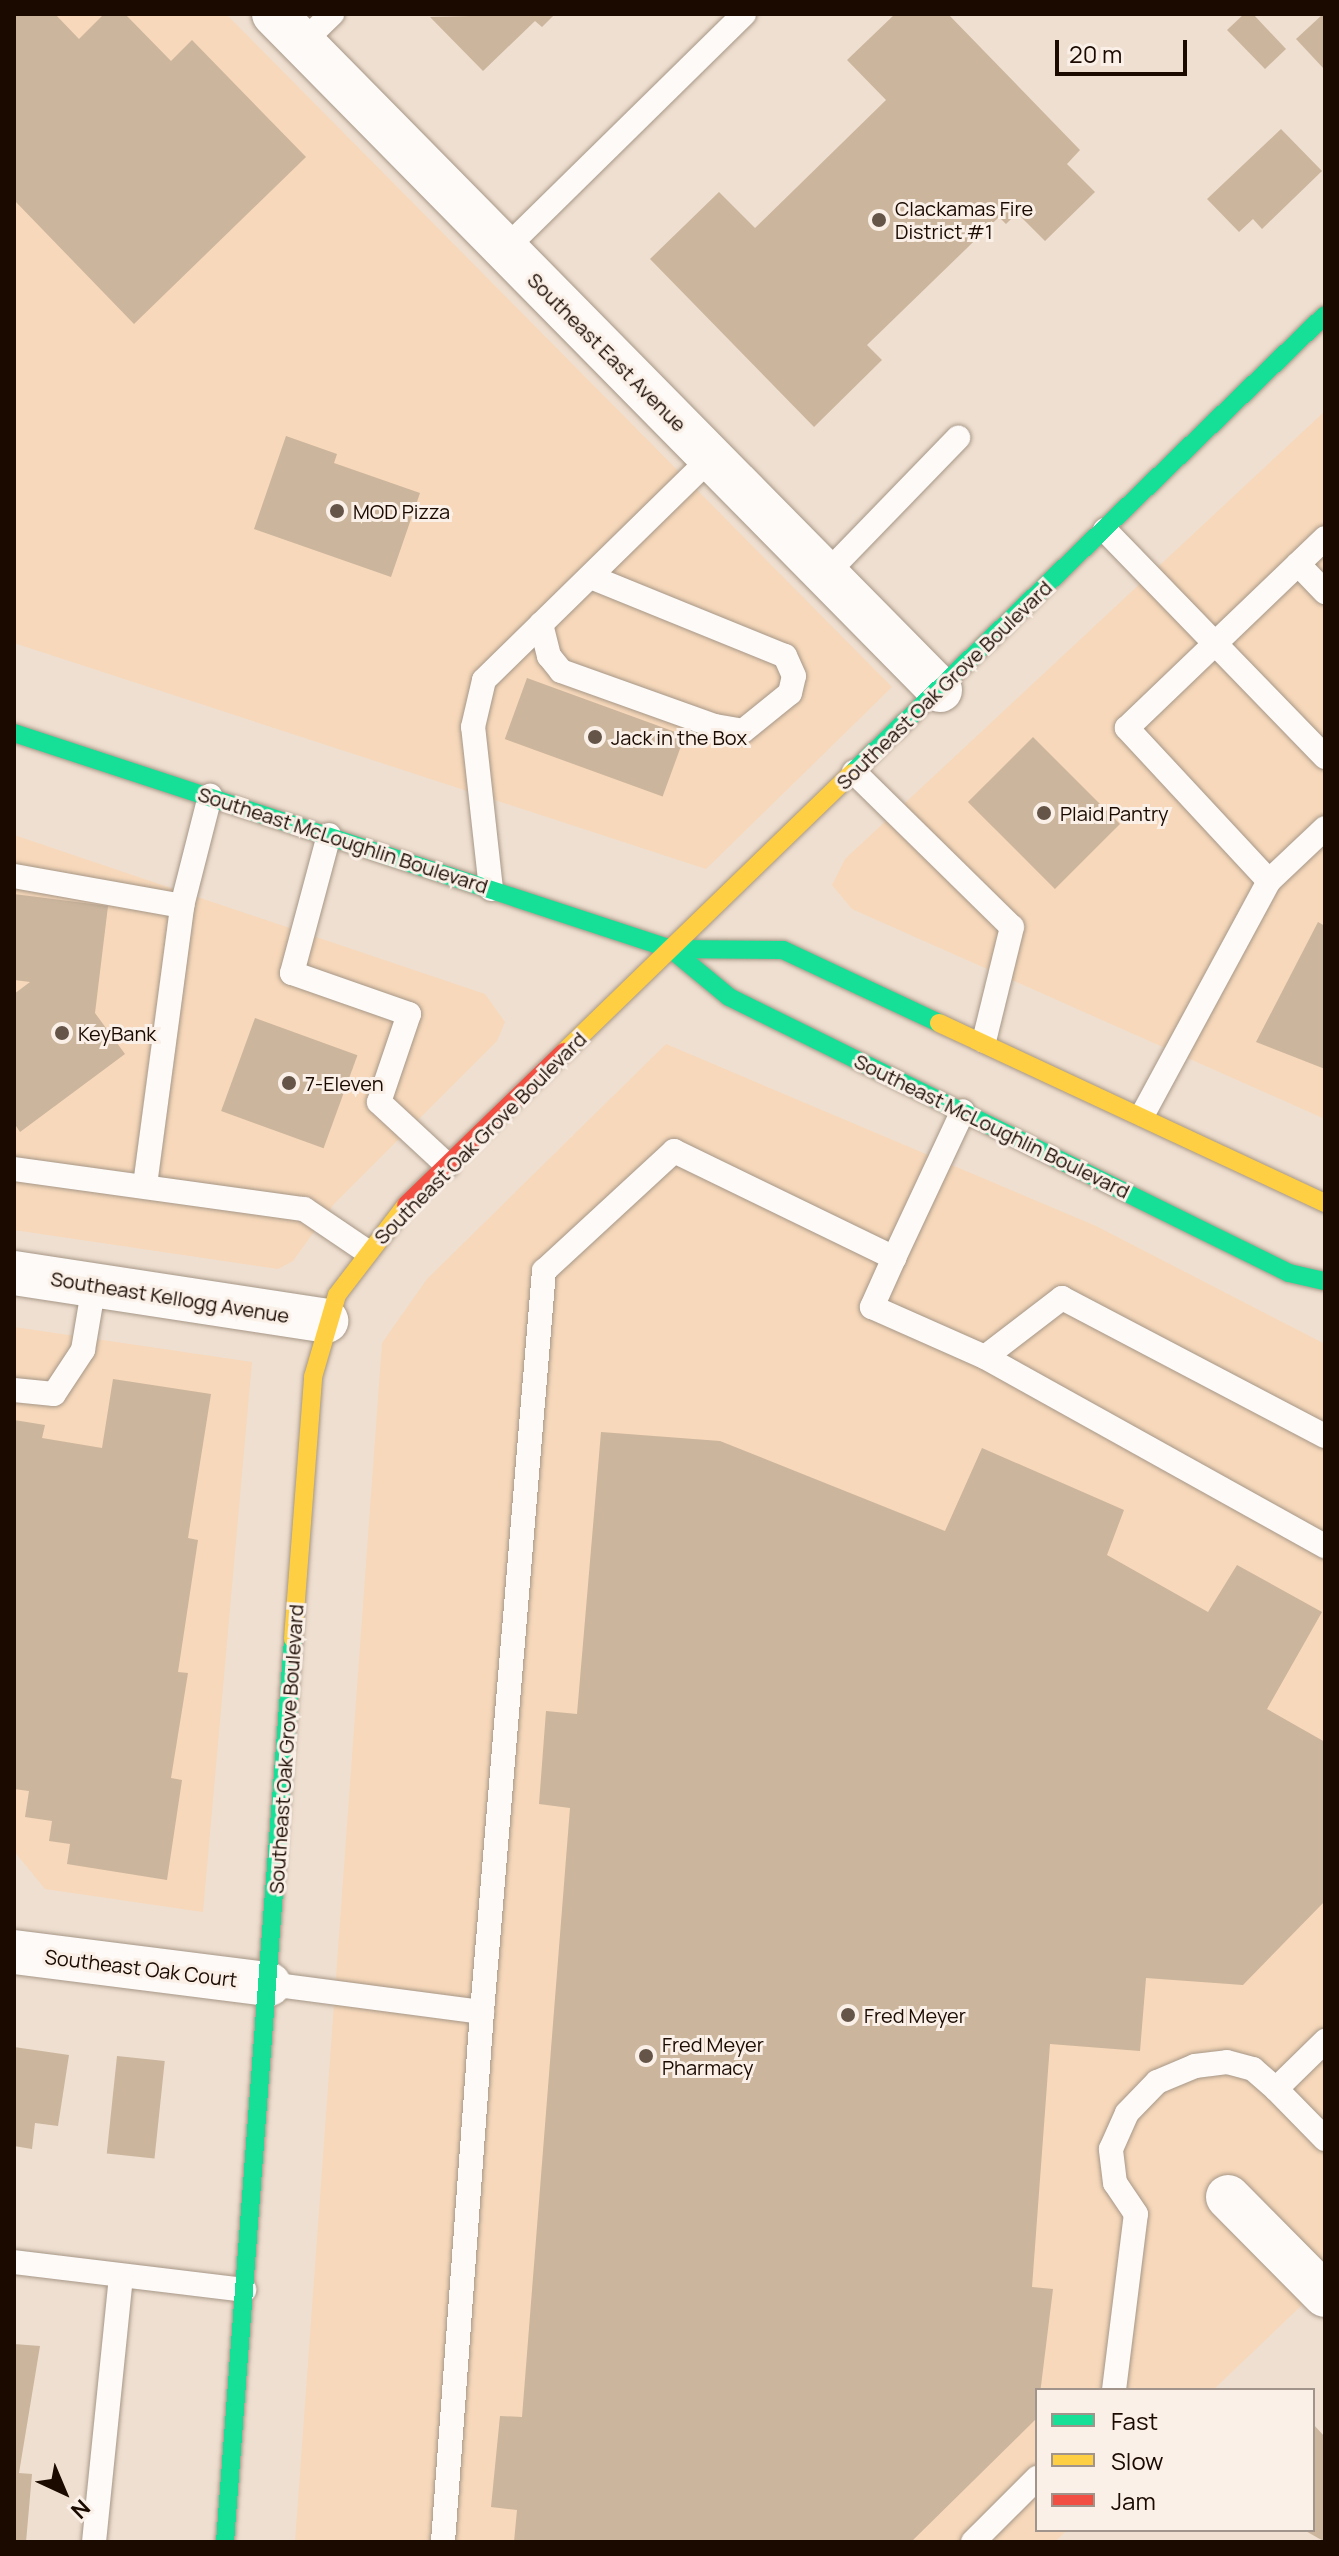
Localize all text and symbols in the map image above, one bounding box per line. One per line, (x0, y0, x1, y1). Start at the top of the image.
scale bar (1059, 24, 1191, 74)
text: 20 m (1069, 37, 1122, 70)
place label: Clackamas Fire District #1 (895, 196, 1033, 243)
marker: Clackamas Fire District #1 (870, 211, 888, 229)
street label: Southeast East Avenue (523, 268, 691, 436)
place label: MOD Pizza (353, 499, 450, 523)
marker: MOD Pizza (328, 502, 346, 520)
street label: Southeast Oak Grove Boulevard (831, 576, 1057, 794)
place label: Jack in the Box (611, 725, 747, 749)
marker: Jack in the Box (586, 728, 604, 746)
street label: Southeast McLoughlin Boulevard (195, 782, 491, 898)
place label: Plaid Pantry (1060, 801, 1169, 825)
marker: Plaid Pantry (1035, 804, 1053, 822)
place label: KeyBank (78, 1021, 156, 1045)
marker: KeyBank (53, 1024, 71, 1042)
street label: Southeast Oak Grove Boulevard (369, 1027, 591, 1249)
street label: Southeast McLoughlin Boulevard (850, 1049, 1134, 1203)
place label: 7-Eleven (305, 1071, 384, 1095)
marker: 7-Eleven (280, 1074, 298, 1092)
street label: Southeast Kellogg Avenue (49, 1266, 291, 1328)
street label: Southeast Oak Grove Boulevard (264, 1604, 308, 1894)
street label: Southeast Oak Court (43, 1944, 239, 1992)
place label: Fred Meyer (864, 2003, 966, 2027)
marker: Fred Meyer (839, 2006, 857, 2024)
place label: Fred Meyer Pharmacy (662, 2032, 764, 2079)
marker: Fred Meyer Pharmacy (637, 2047, 655, 2065)
legend (1035, 2388, 1315, 2532)
text: Fast (1111, 2404, 1158, 2437)
text: Slow (1111, 2444, 1164, 2477)
north arrow (24, 2452, 104, 2532)
text: Jam (1111, 2484, 1156, 2517)
text: N (65, 2493, 97, 2526)

